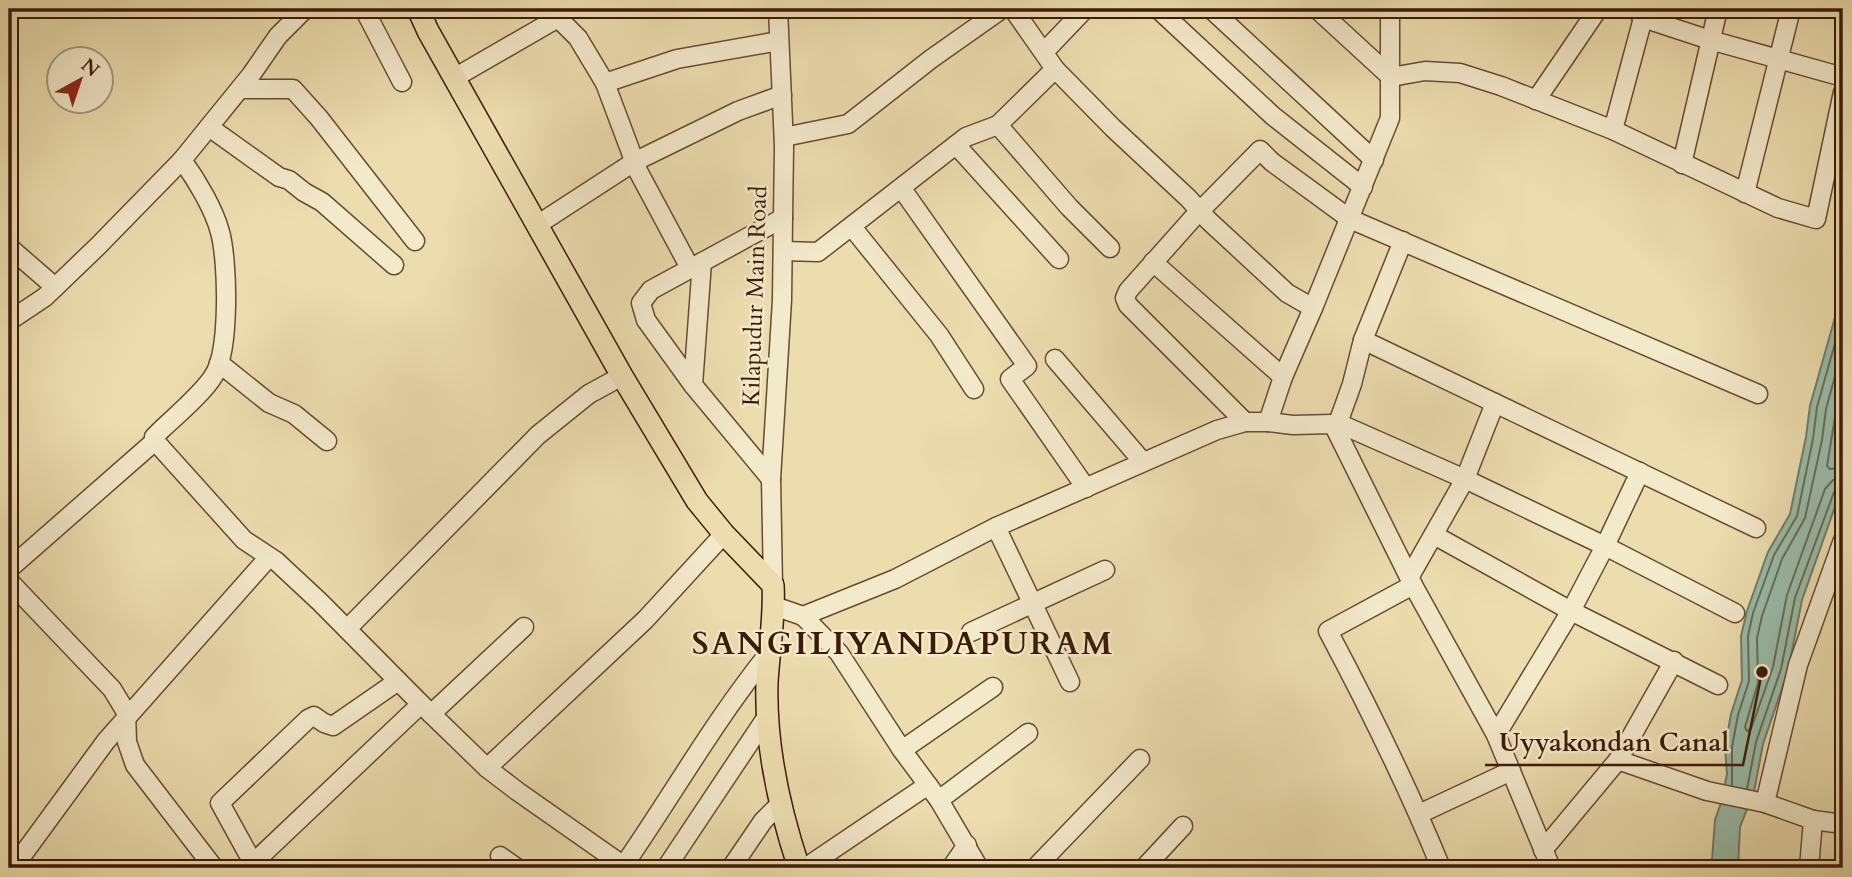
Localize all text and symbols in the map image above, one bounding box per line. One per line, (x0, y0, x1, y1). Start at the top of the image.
north arrow (46, 46, 116, 116)
text: N (76, 52, 105, 83)
street label: Kilapudur Main Road (735, 185, 775, 407)
district label: SANGILIYANDAPURAM (692, 622, 1114, 666)
callout: Uyyakondan Canal (1485, 718, 1743, 765)
text: Uyyakondan Canal (1499, 725, 1729, 760)

